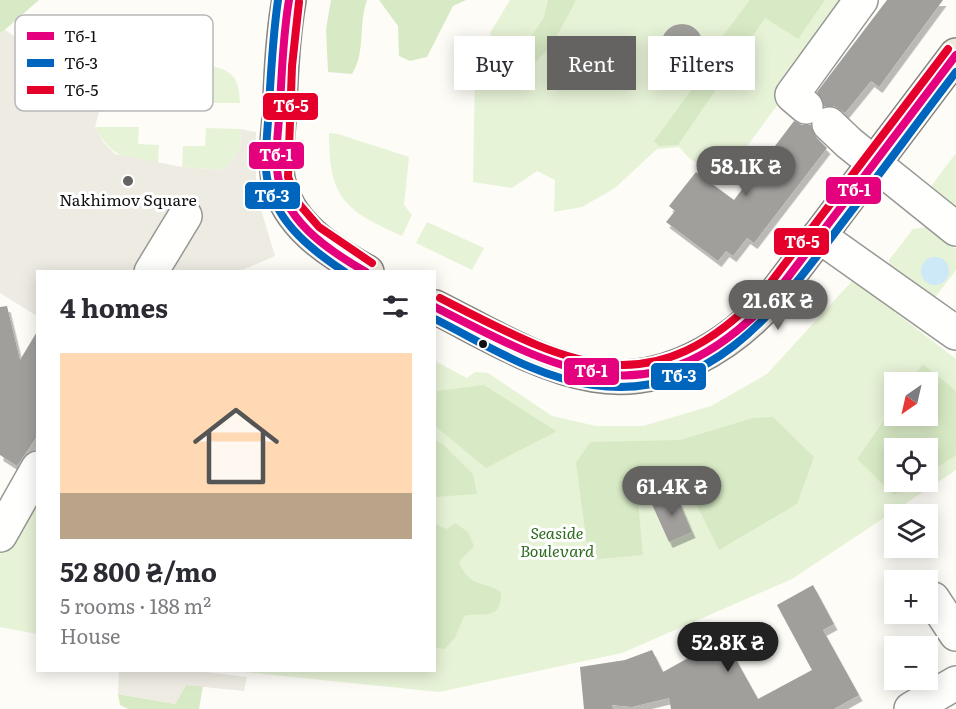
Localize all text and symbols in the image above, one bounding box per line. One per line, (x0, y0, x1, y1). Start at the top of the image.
legend (15, 15, 213, 111)
text: Тб-1 (64, 23, 97, 47)
chip: Buy (454, 36, 535, 90)
chip: Rent (547, 36, 636, 90)
chip: Filters (648, 36, 755, 90)
text: Тб-3 (64, 50, 98, 74)
text: Тб-5 (64, 77, 98, 101)
line badge: Тб-5 (262, 92, 319, 121)
text: Тб-5 (273, 93, 309, 117)
line badge: Тб-1 (248, 141, 305, 170)
text: Тб-1 (259, 142, 293, 166)
pin: 58.1K ₴ (691, 146, 801, 197)
text: 58.1K ₴ (711, 150, 781, 180)
marker: Nakhimov Square (121, 174, 135, 188)
line badge: Тб-1 (825, 176, 882, 205)
text: Тб-1 (837, 177, 871, 201)
line badge: Тб-3 (244, 181, 301, 210)
text: Тб-3 (254, 183, 290, 207)
place label: Nakhimov Square (59, 187, 197, 211)
line badge: Тб-5 (773, 227, 830, 256)
text: Тб-5 (784, 229, 820, 253)
pin: 21.6K ₴ (723, 280, 833, 331)
text: 21.6K ₴ (743, 284, 813, 314)
text: 4 homes (60, 287, 168, 326)
icon: filters (379, 290, 412, 323)
unlabelled marker (477, 338, 489, 350)
line badge: Тб-1 (563, 357, 620, 386)
text: Тб-1 (574, 358, 608, 382)
line badge: Тб-3 (650, 362, 707, 391)
text: Тб-3 (661, 363, 697, 387)
north arrow (884, 372, 938, 426)
map controls (884, 372, 938, 690)
icon: home (182, 392, 290, 500)
button: locate (884, 438, 938, 492)
pin: 61.4K ₴ (617, 466, 727, 517)
text: 61.4K ₴ (636, 470, 708, 500)
button: layers (884, 504, 938, 558)
park label: Seaside Boulevard (520, 520, 595, 562)
text: 52 800 ₴/mo (60, 551, 217, 590)
button: + (884, 570, 938, 624)
text: 5 rooms · 188 m² (60, 590, 211, 620)
text: House (60, 620, 120, 650)
pin: 52.8K ₴ (673, 622, 783, 673)
text: 52.8K ₴ (691, 626, 765, 656)
button: − (884, 636, 938, 690)

